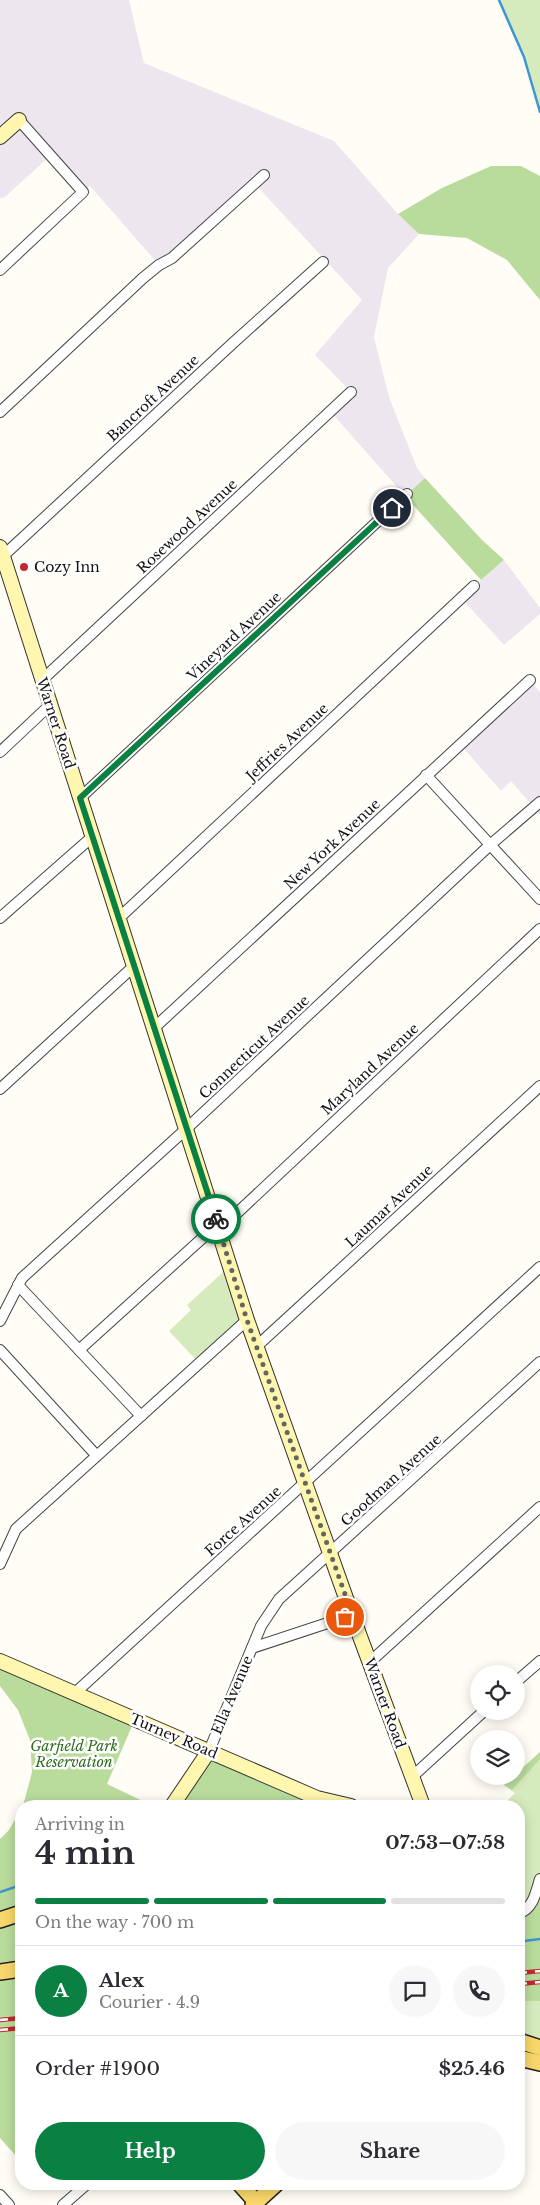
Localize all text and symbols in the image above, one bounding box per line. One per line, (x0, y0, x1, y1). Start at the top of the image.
street label: Bancroft Avenue (103, 351, 203, 445)
street label: Rosewood Avenue (133, 475, 241, 577)
pin (371, 487, 413, 529)
icon: home (378, 494, 406, 522)
place label: Cozy Inn (34, 558, 100, 576)
marker: Cozy Inn (18, 561, 30, 573)
street label: Vineyard Avenue (182, 588, 285, 685)
street label: Warner Road (32, 674, 79, 771)
street label: Jeffries Avenue (241, 699, 332, 786)
street label: New York Avenue (280, 795, 384, 893)
street label: Connecticut Avenue (195, 991, 313, 1103)
street label: Maryland Avenue (318, 1019, 422, 1119)
street label: Laumar Avenue (341, 1161, 437, 1251)
courier (191, 1194, 241, 1244)
icon: bike (202, 1205, 230, 1233)
street label: Goodman Avenue (337, 1430, 445, 1530)
street label: Force Avenue (201, 1482, 285, 1560)
pin (324, 1596, 366, 1638)
icon: bag (331, 1603, 359, 1631)
street label: Ella Avenue (207, 1653, 257, 1737)
street label: Warner Road (360, 1654, 410, 1751)
map controls (470, 1665, 525, 1785)
button: locate (470, 1665, 525, 1720)
street label: Turney Road (127, 1709, 221, 1763)
button: layers (470, 1730, 525, 1785)
park label: Garfield Park Reservation (30, 1737, 118, 1771)
text: Arriving in (35, 1814, 125, 1834)
text: 07:53–07:58 (385, 1831, 505, 1854)
text: 4 min (35, 1833, 135, 1873)
text: On the way · 700 m (35, 1912, 194, 1932)
button: chat (389, 1965, 441, 2017)
button: phone (453, 1965, 505, 2017)
text: Alex (99, 1969, 144, 1992)
text: A (53, 1979, 69, 2002)
text: Courier · 4.9 (99, 1992, 200, 2012)
text: Order #1900 (35, 2057, 160, 2080)
text: $25.46 (439, 2057, 505, 2080)
button: Help (35, 2122, 265, 2180)
button: Share (275, 2122, 505, 2180)

